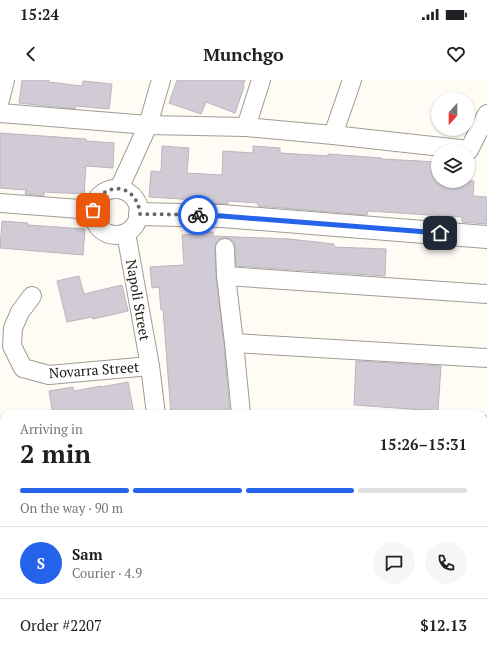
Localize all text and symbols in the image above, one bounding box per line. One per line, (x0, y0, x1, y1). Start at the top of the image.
text: 15:24 (20, 4, 59, 24)
text: Munchgo (203, 42, 284, 66)
icon: back (20, 43, 42, 65)
icon: heart (445, 43, 467, 65)
north arrow (431, 92, 475, 136)
map controls (431, 92, 475, 188)
button: layers (431, 144, 475, 188)
pin (76, 193, 110, 227)
courier (178, 195, 218, 235)
icon: bag (82, 199, 104, 221)
icon: bike (187, 204, 209, 226)
pin (423, 216, 457, 250)
icon: home (429, 222, 451, 244)
street label: Napoli Street (122, 258, 155, 343)
street label: Novarra Street (48, 357, 141, 382)
text: Arriving in (20, 420, 83, 438)
text: 15:26–15:31 (380, 434, 467, 454)
text: 2 min (20, 436, 91, 470)
text: On the way · 90 m (20, 499, 123, 517)
button: chat (373, 542, 415, 584)
button: phone (425, 542, 467, 584)
text: Sam (72, 544, 103, 564)
text: S (37, 553, 45, 573)
text: Courier · 4.9 (72, 564, 142, 582)
text: Order #2207 (20, 615, 102, 635)
text: $12.13 (420, 615, 467, 635)

